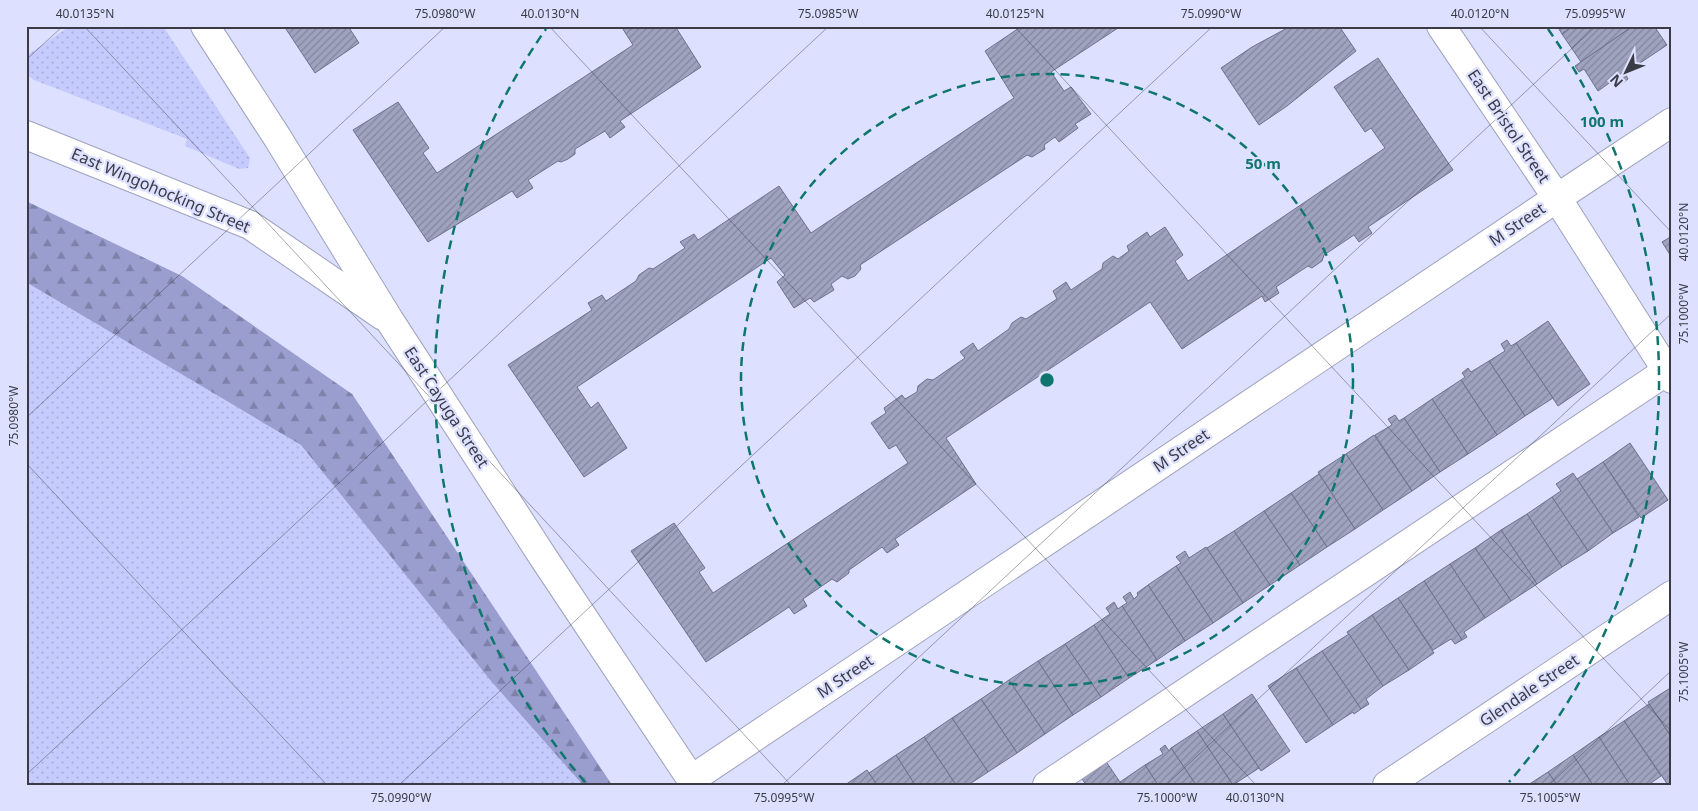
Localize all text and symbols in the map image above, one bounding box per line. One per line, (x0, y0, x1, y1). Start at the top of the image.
text: 40.0135°N (56, 5, 114, 22)
text: 75.0980°W (415, 5, 475, 22)
text: 40.0130°N (521, 5, 579, 22)
text: 75.0985°W (798, 5, 858, 22)
text: 40.0125°N (986, 5, 1044, 22)
text: 75.0990°W (1181, 5, 1241, 22)
text: 40.0120°N (1451, 5, 1509, 22)
text: 75.0995°W (1565, 5, 1625, 22)
north arrow (1600, 48, 1650, 98)
street label: East Bristol Street (1463, 65, 1555, 187)
text: N (1605, 71, 1627, 92)
text: 100 m (1580, 111, 1624, 131)
street label: East Wingohocking Street (68, 142, 254, 238)
text: 50 m (1245, 153, 1281, 173)
street label: M Street (1485, 197, 1550, 251)
text: 40.0120°N (1675, 203, 1692, 261)
text: 75.1000°W (1675, 284, 1692, 344)
street label: East Cayuga Street (400, 342, 495, 472)
centre of rings (1038, 371, 1056, 389)
text: 75.0980°W (5, 386, 22, 446)
street label: M Street (1149, 423, 1214, 477)
text: 75.1005°W (1675, 642, 1692, 702)
street label: Glendale Street (1475, 648, 1583, 731)
street label: M Street (813, 649, 878, 703)
text: 75.0990°W (371, 789, 431, 806)
text: 75.0995°W (754, 789, 814, 806)
text: 75.1000°W (1137, 789, 1197, 806)
text: 40.0130°N (1226, 789, 1284, 806)
text: 75.1005°W (1520, 789, 1580, 806)

